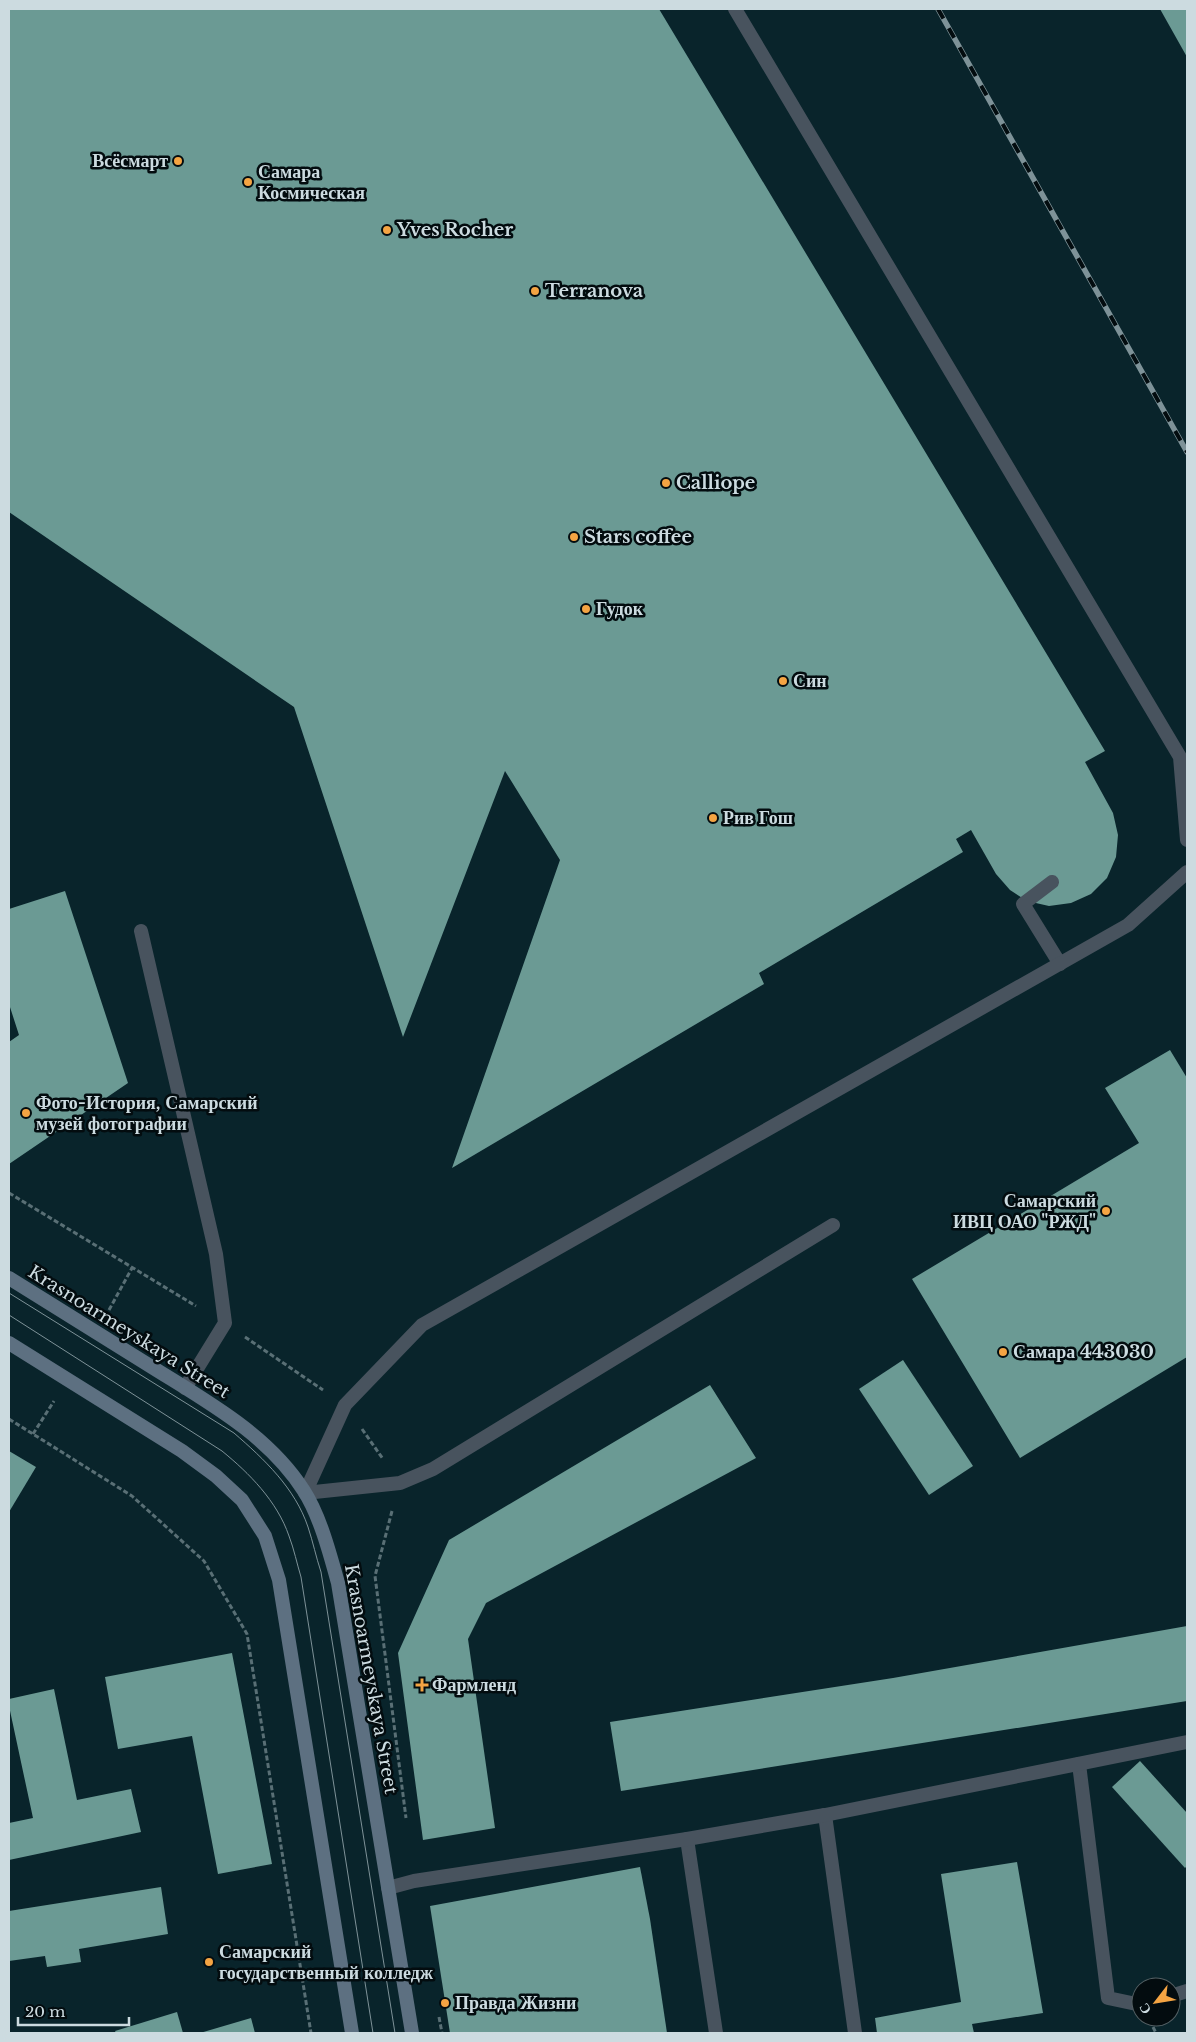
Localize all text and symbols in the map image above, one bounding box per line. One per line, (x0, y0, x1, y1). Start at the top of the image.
place label: Всёсмарт (92, 150, 168, 172)
marker: Всёсмарт (172, 155, 184, 167)
place label: Самара Космическая (258, 161, 365, 204)
marker: Самара Космическая (242, 176, 254, 188)
place label: Yves Rocher (396, 219, 513, 241)
marker: Yves Rocher (381, 224, 393, 236)
place label: Terranova (545, 280, 644, 302)
marker: Terranova (529, 285, 541, 297)
place label: Calliope (676, 472, 755, 494)
marker: Calliope (660, 477, 672, 489)
place label: Stars coffee (584, 526, 692, 548)
marker: Stars coffee (568, 531, 580, 543)
place label: Гудок (596, 598, 644, 620)
marker: Гудок (580, 603, 592, 615)
place label: Син (793, 670, 827, 692)
marker: Син (777, 675, 789, 687)
place label: Рив Гош (723, 807, 793, 829)
marker: Рив Гош (707, 812, 719, 824)
place label: Фото-История, Самарский музей фотографии (36, 1092, 258, 1135)
marker: Фото-История, Самарский музей фотографии (20, 1107, 32, 1119)
place label: Самарский ИВЦ ОАО "РЖД" (953, 1190, 1096, 1233)
marker: Самарский ИВЦ ОАО "РЖД" (1100, 1205, 1112, 1217)
street label: Krasnoarmeyskaya Street (24, 1261, 234, 1403)
place label: Самара 443030 (1013, 1341, 1154, 1363)
marker: Самара 443030 (997, 1346, 1009, 1358)
street label: Krasnoarmeyskaya Street (340, 1562, 402, 1796)
place label: Фармленд (432, 1674, 516, 1696)
marker: Фармленд (416, 1679, 428, 1691)
place label: Самарский государственный колледж (219, 1941, 434, 1984)
marker: Самарский государственный колледж (203, 1956, 215, 1968)
north arrow (1131, 1977, 1181, 2027)
place label: Правда Жизни (455, 1992, 576, 2014)
scale bar (18, 1994, 129, 2026)
marker: Правда Жизни (439, 1997, 451, 2009)
text: С (1135, 2000, 1155, 2018)
text: 20 m (25, 2002, 65, 2021)

